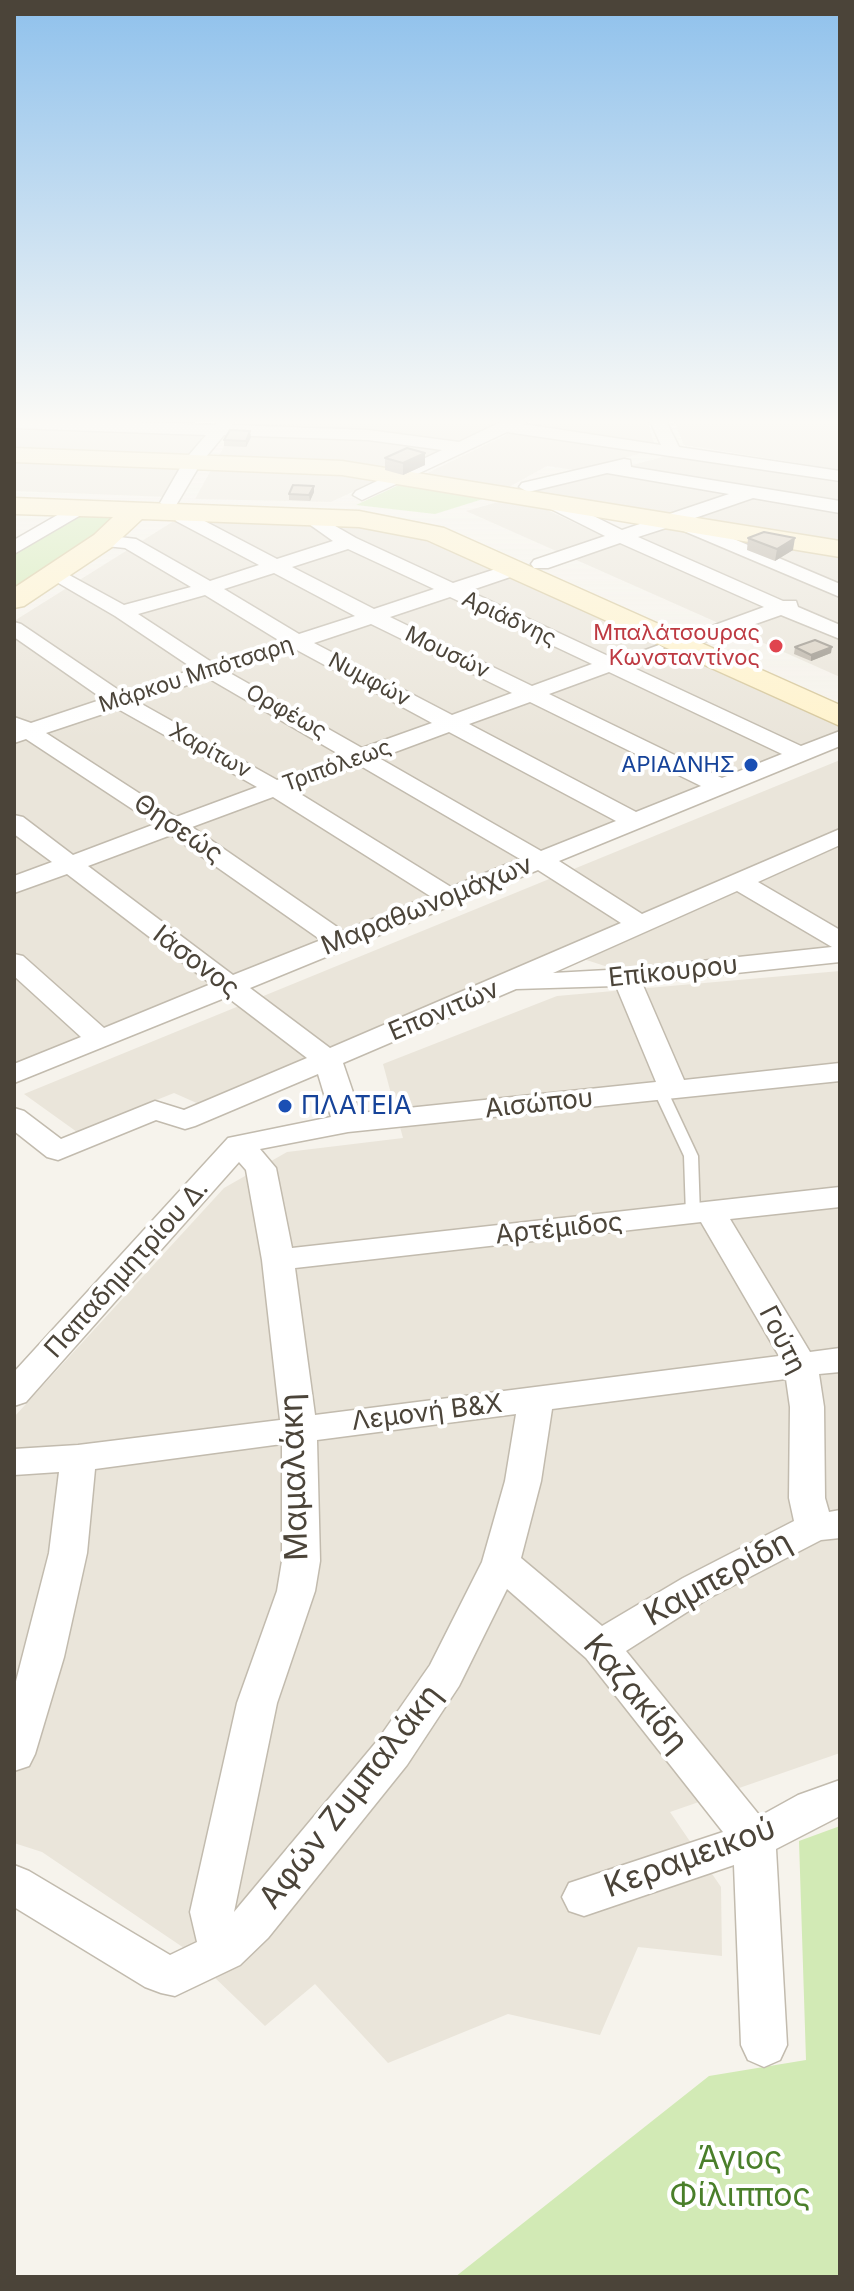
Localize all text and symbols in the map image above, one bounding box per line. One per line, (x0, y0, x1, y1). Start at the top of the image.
street label: Αριάδνης (458, 586, 560, 652)
place label: Μπαλάτσουρας Κωνσταντίνος (593, 620, 760, 672)
street label: Μουσών (401, 621, 493, 685)
street label: Μάρκου Μπότσαρη (96, 631, 296, 719)
marker: Μπαλάτσουρας Κωνσταντίνος (767, 637, 785, 655)
street label: Νυμφών (324, 647, 414, 713)
street label: Ορφέως (241, 679, 331, 745)
street label: Χαρίτων (165, 718, 255, 784)
street label: Τριπόλεως (279, 734, 395, 798)
place label: ΑΡΙΑΔΝΗΣ (621, 752, 735, 778)
marker: ΑΡΙΑΔΝΗΣ (742, 756, 760, 774)
street label: Θησεώς (127, 788, 229, 870)
street label: Μαραθωνομάχων (317, 849, 537, 963)
street label: Ιάσονος (147, 919, 245, 1005)
street label: Επίκουρου (607, 950, 739, 994)
street label: Επονιτών (384, 974, 504, 1048)
street label: Αισώπου (483, 1083, 595, 1125)
place label: ΠΛΑΤΕΙΑ (301, 1090, 412, 1122)
marker: ΠΛΑΤΕΙΑ (276, 1097, 294, 1115)
street label: Παπαδημητρίου Δ. (39, 1173, 215, 1365)
street label: Αρτέμιδος (494, 1207, 624, 1251)
street label: Γούτη (752, 1301, 812, 1379)
street label: Λεμονή Β&Χ (350, 1388, 504, 1438)
street label: Μαμαλάκη (273, 1393, 317, 1561)
street label: Καμπερίδη (638, 1523, 798, 1635)
street label: Καζακίδη (575, 1627, 695, 1761)
street label: Αφών Ζυμπαλάκη (251, 1677, 451, 1917)
street label: Κεραμεικού (599, 1809, 781, 1907)
park label: Άγιος Φίλιππος (669, 2140, 811, 2215)

